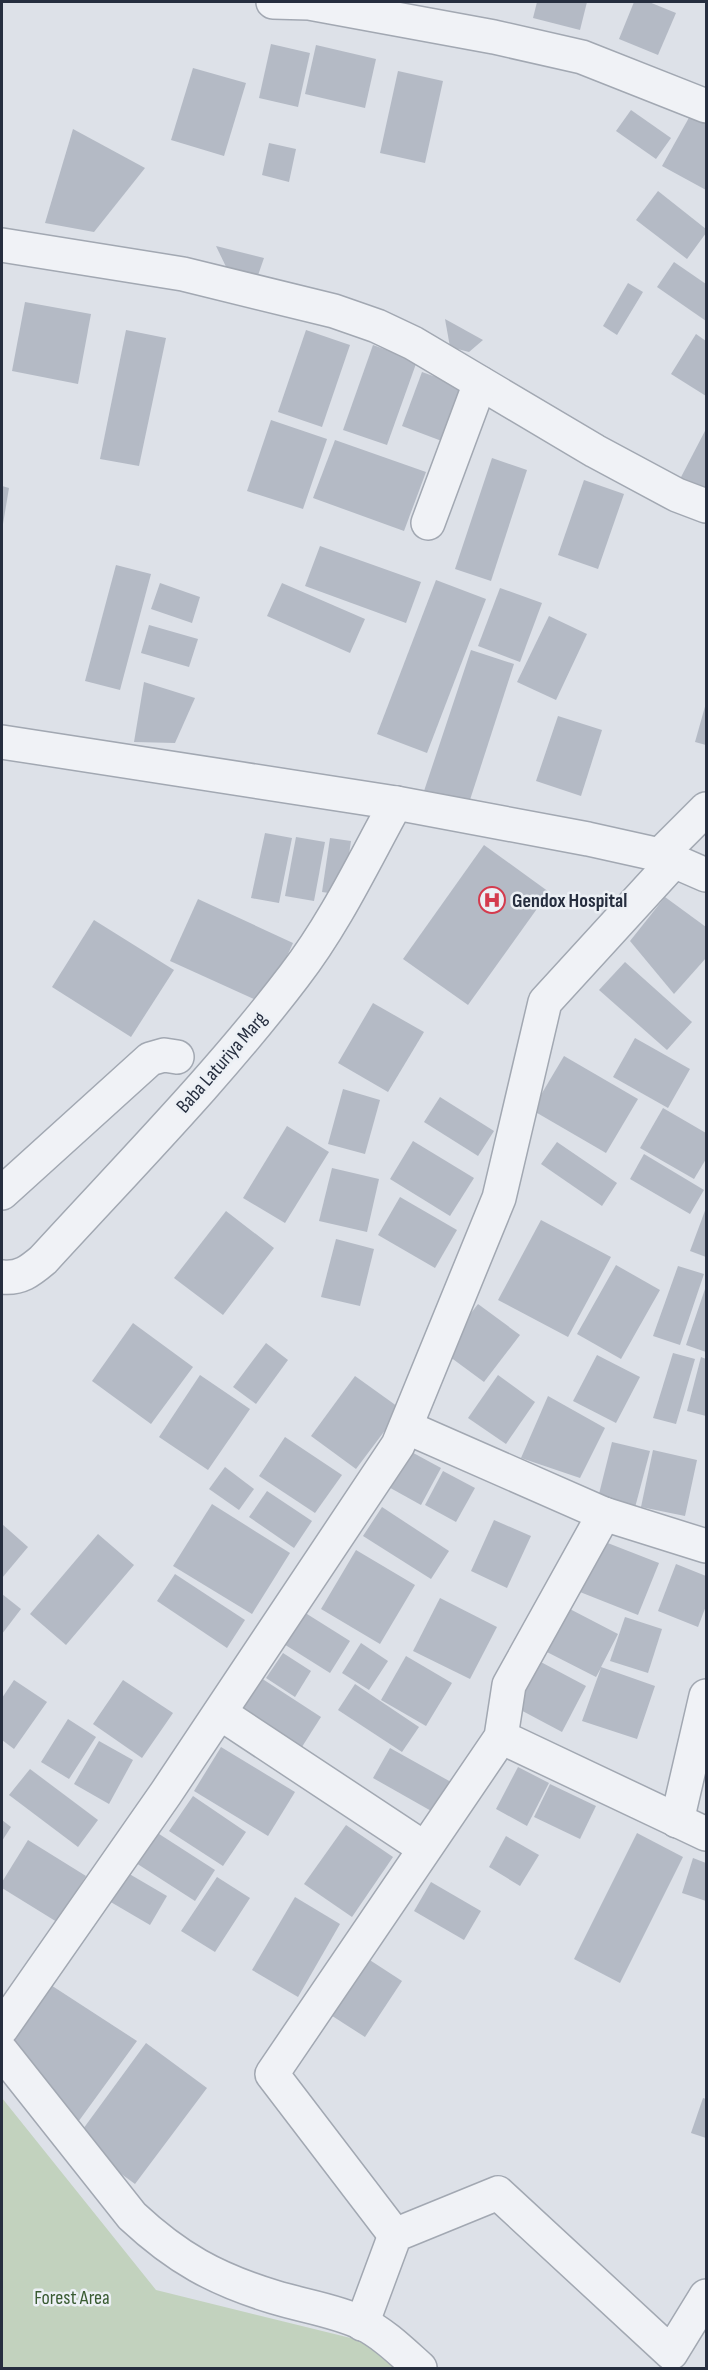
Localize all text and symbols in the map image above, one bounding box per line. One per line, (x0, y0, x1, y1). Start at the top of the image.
hospital icon: Gendox Hospital (477, 885, 507, 915)
place label: Gendox Hospital (512, 889, 627, 913)
street label: Baba Laturiya Marg (171, 1007, 272, 1118)
park label: Forest Area (34, 2286, 110, 2310)

